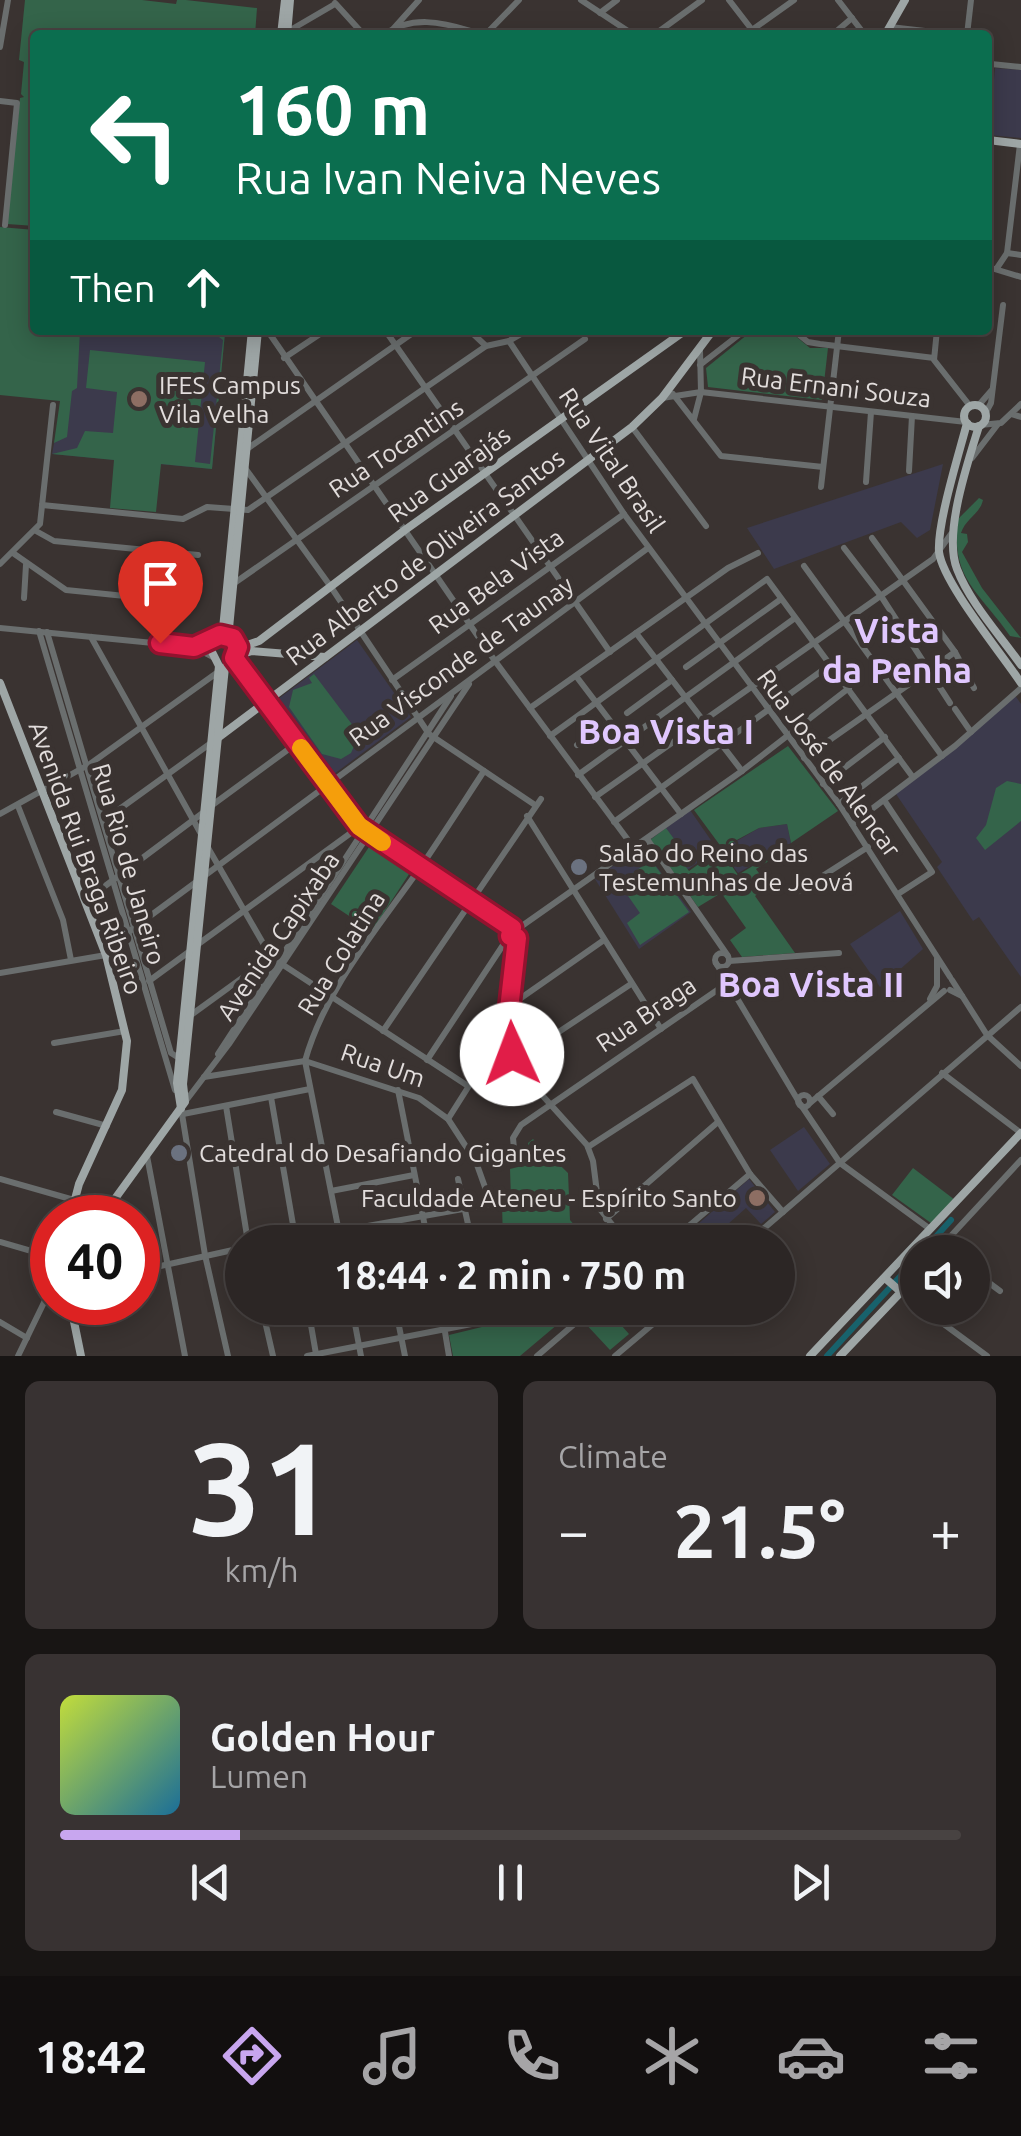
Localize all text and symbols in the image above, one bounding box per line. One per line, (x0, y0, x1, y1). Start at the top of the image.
icon: left (70, 70, 200, 200)
text: 160 m (235, 70, 430, 148)
text: Rua Ivan Neiva Neves (235, 152, 661, 203)
icon: ahead (176, 260, 231, 315)
text: Then (70, 267, 156, 309)
street label: Rua Ernani Souza (739, 361, 933, 413)
place label: IFES Campus Vila Velha (159, 371, 301, 428)
street label: Rua Vital Brasil (553, 383, 671, 537)
marker: IFES Campus Vila Velha (128, 388, 150, 410)
street label: Rua Tocantins (324, 393, 468, 503)
street label: Rua Guarajás (382, 420, 516, 528)
street label: Rua Alberto de Oliveira Santos (280, 443, 570, 671)
street label: Rua Bela Vista (423, 523, 569, 639)
pin (118, 541, 203, 644)
icon: arrive (133, 556, 188, 611)
street label: Rua Visconde de Taunay (344, 570, 578, 752)
district label: Vista da Penha (822, 610, 972, 690)
street label: Rua José de Alencar (752, 664, 907, 863)
district label: Boa Vista I (578, 711, 754, 751)
street label: Avenida Rui Braga Ribeiro (24, 718, 148, 998)
street label: Rua Rio de Janeiro (87, 760, 171, 968)
place label: Salão do Reino das Testemunhas de Jeová (599, 839, 854, 896)
street label: Avenida Capixaba (211, 846, 345, 1026)
marker: Salão do Reino das Testemunhas de Jeová (568, 856, 590, 878)
street label: Rua Colatina (292, 886, 390, 1020)
district label: Boa Vista II (718, 964, 904, 1004)
street label: Rua Braga (591, 971, 701, 1057)
position arrow (460, 1002, 564, 1106)
street label: Rua Um (337, 1038, 429, 1092)
place label: Catedral do Desafiando Gigantes (199, 1139, 566, 1167)
marker: Catedral do Desafiando Gigantes (168, 1142, 190, 1164)
place label: Faculdade Ateneu - Espírito Santo (361, 1184, 737, 1212)
marker: Faculdade Ateneu - Espírito Santo (746, 1187, 768, 1209)
speed limit sign: 40 (30, 1195, 160, 1325)
map controls (900, 1235, 990, 1325)
button: sound (900, 1235, 990, 1325)
text: 18:44 · 2 min · 750 m (334, 1254, 686, 1296)
text: 31 (188, 1414, 335, 1560)
text: Climate (558, 1438, 668, 1474)
text: 21.5° (674, 1488, 845, 1572)
text: − (558, 1500, 589, 1561)
text: + (930, 1500, 961, 1561)
text: km/h (225, 1552, 298, 1588)
text: Golden Hour (210, 1716, 435, 1758)
text: Lumen (210, 1758, 308, 1794)
icon: previous (183, 1855, 238, 1910)
icon: pause (483, 1855, 538, 1910)
icon: next (783, 1855, 838, 1910)
icon: directions (217, 2021, 287, 2091)
icon: music (357, 2021, 427, 2091)
icon: phone (497, 2021, 567, 2091)
icon: climate (637, 2021, 707, 2091)
icon: car (776, 2021, 846, 2091)
icon: filters (916, 2021, 986, 2091)
text: 18:42 (35, 2031, 147, 2082)

